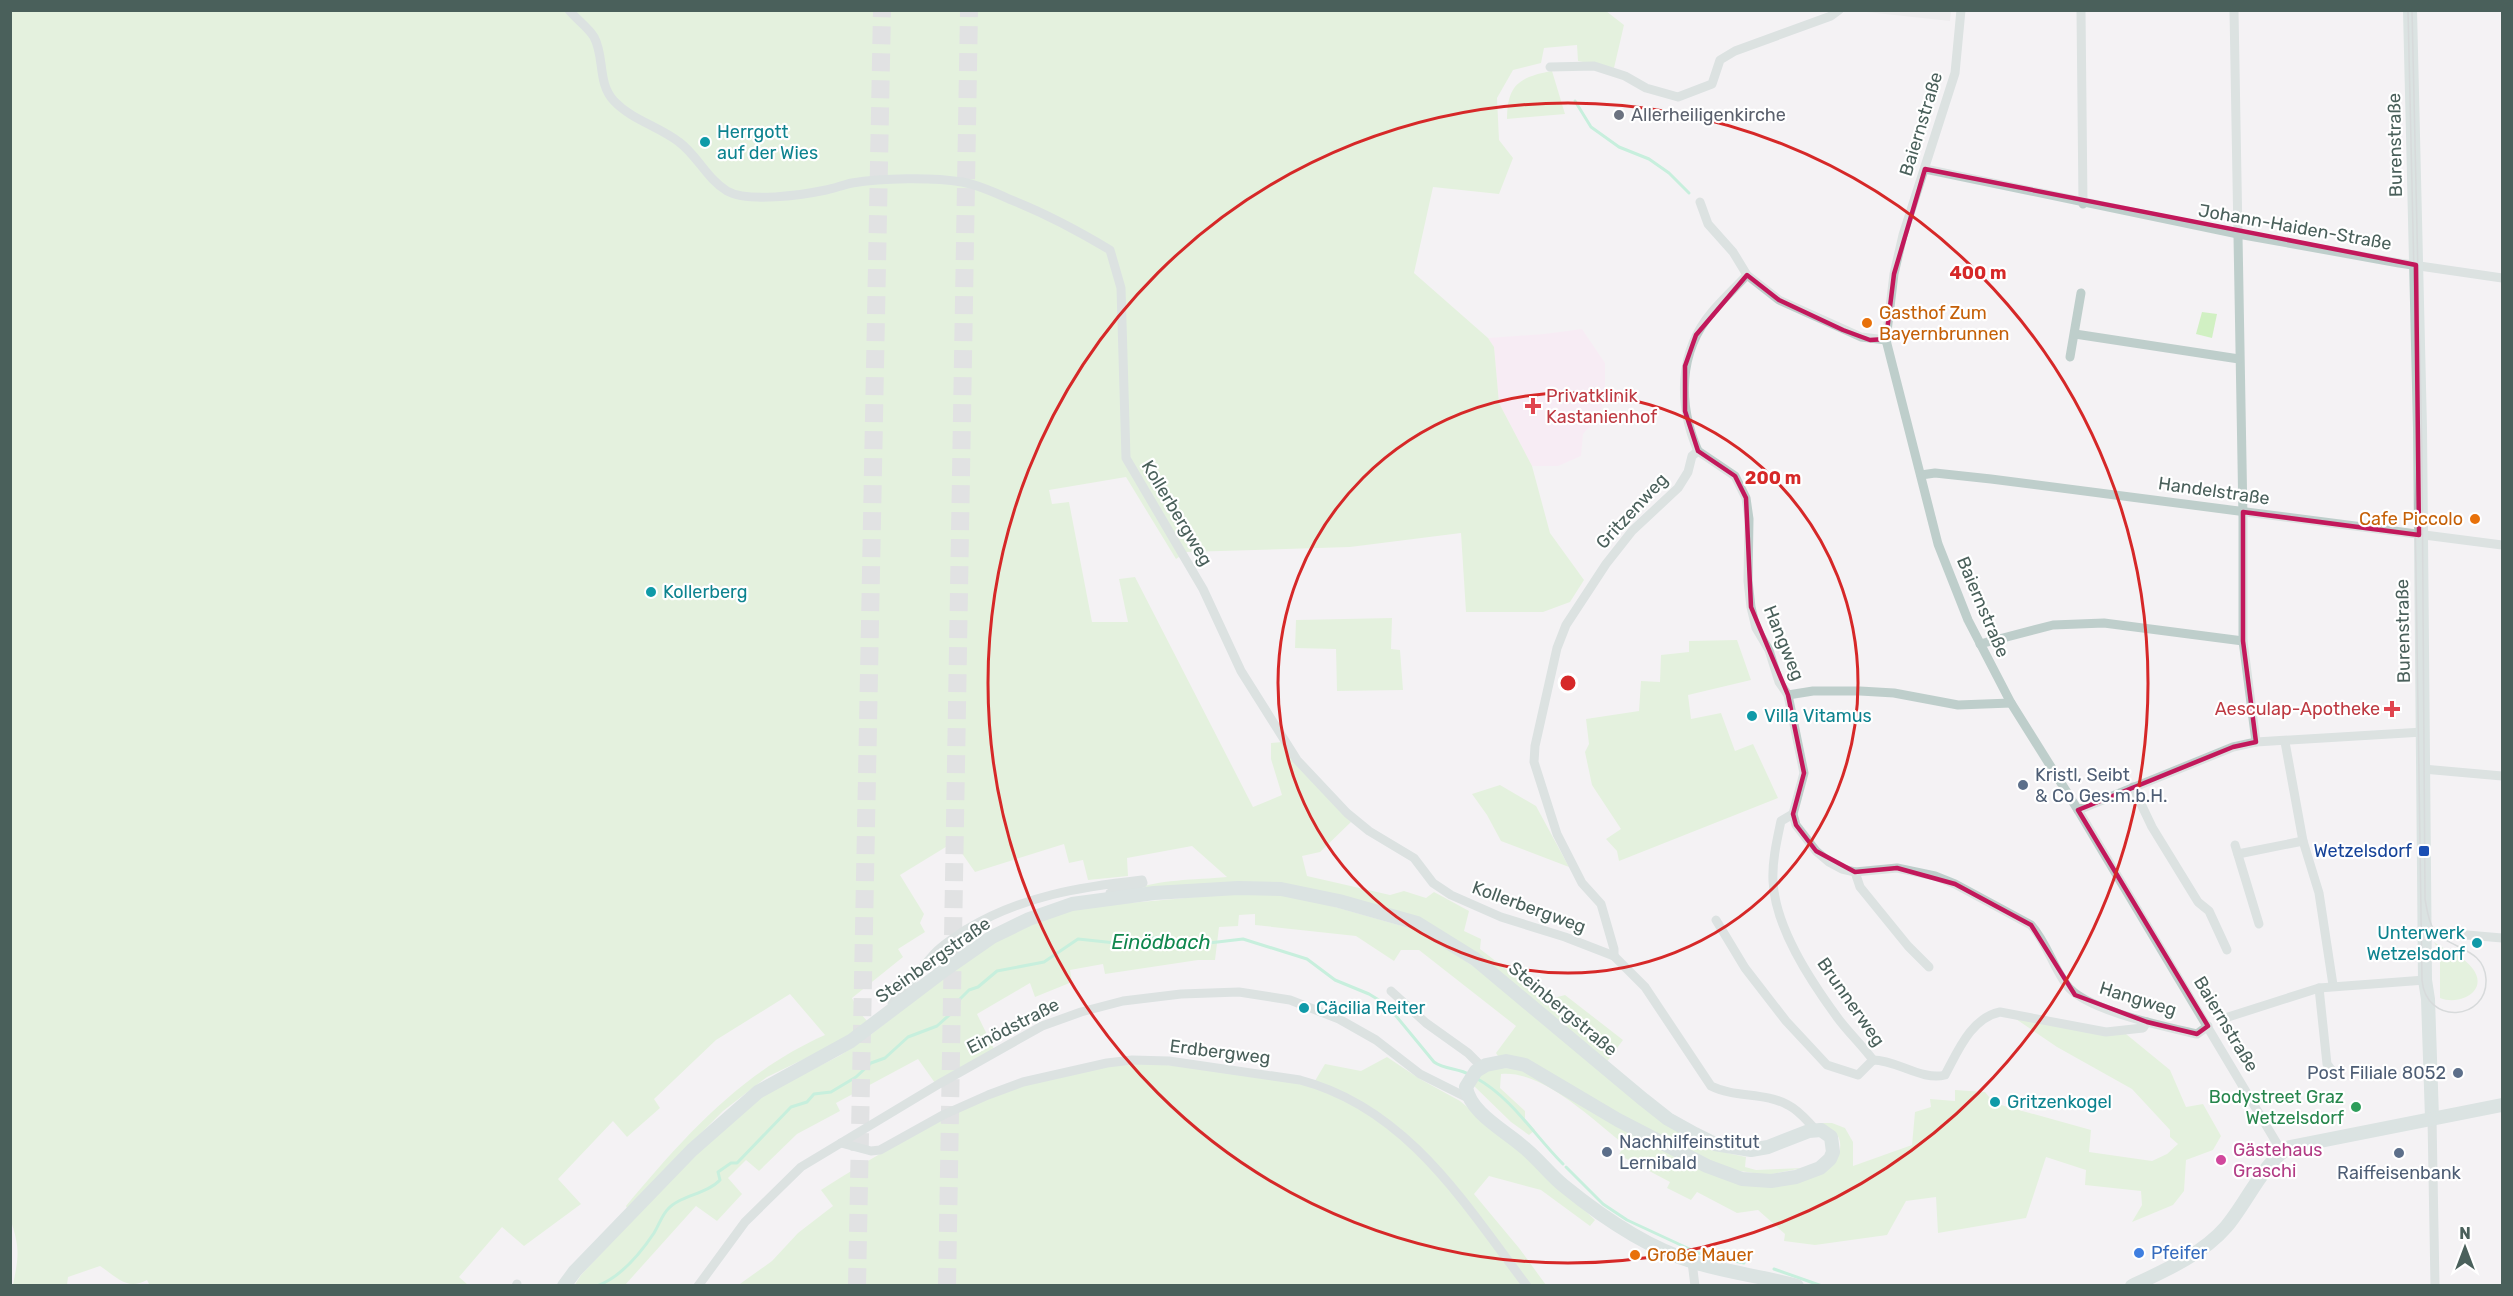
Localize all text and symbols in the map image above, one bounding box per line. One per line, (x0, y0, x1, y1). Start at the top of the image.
street label: Baiernstraße (1895, 69, 1947, 179)
street label: Burenstraße (2383, 93, 2407, 197)
place label: Allerheiligenkirche (1631, 104, 1786, 126)
marker: Allerheiligenkirche (1612, 108, 1626, 122)
place label: Herrgott auf der Wies (717, 121, 818, 164)
marker: Herrgott auf der Wies (698, 135, 712, 149)
street label: Johann-Haiden-Straße (2197, 199, 2393, 255)
text: 400 m (1949, 262, 2007, 284)
place label: Gasthof Zum Bayernbrunnen (1879, 302, 2009, 345)
marker: Gasthof Zum Bayernbrunnen (1860, 316, 1874, 330)
place label: Privatklinik Kastanienhof (1546, 385, 1657, 428)
marker: Privatklinik Kastanienhof (1524, 397, 1542, 415)
street label: Kollerbergweg (1137, 456, 1217, 570)
text: 200 m (1745, 467, 1801, 489)
street label: Gritzenweg (1591, 469, 1673, 553)
street label: Handelstraße (2157, 472, 2271, 510)
place label: Cafe Piccolo (2359, 508, 2463, 530)
marker: Cafe Piccolo (2468, 512, 2482, 526)
street label: Baiernstraße (1952, 553, 2014, 661)
street label: Burenstraße (2391, 579, 2415, 683)
place label: Kollerberg (663, 581, 747, 603)
marker: Kollerberg (644, 585, 658, 599)
street label: Hangweg (1759, 602, 1809, 684)
centre of rings (1558, 673, 1578, 693)
place label: Aesculap-Apotheke (2215, 698, 2380, 720)
marker: Aesculap-Apotheke (2385, 702, 2399, 716)
place label: Villa Vitamus (1764, 705, 1872, 727)
marker: Villa Vitamus (1745, 709, 1759, 723)
place label: Kristl, Seibt & Co Ges.m.b.H. (2035, 764, 2167, 807)
marker: Kristl, Seibt & Co Ges.m.b.H. (2016, 778, 2030, 792)
place label: Wetzelsdorf (2313, 840, 2412, 862)
marker: Wetzelsdorf (2417, 844, 2431, 858)
street label: Kollerbergweg (1469, 876, 1589, 938)
street label: Steinbergstraße (871, 912, 995, 1008)
place label: Unterwerk Wetzelsdorf (2366, 922, 2466, 965)
water label: Einödbach (1111, 930, 1211, 954)
marker: Unterwerk Wetzelsdorf (2470, 936, 2484, 950)
street label: Brunnerweg (1812, 953, 1890, 1051)
street label: Steinbergstraße (1504, 957, 1622, 1061)
street label: Baiernstraße (2189, 972, 2263, 1076)
street label: Hangweg (2097, 977, 2179, 1021)
street label: Einödstraße (963, 993, 1063, 1059)
place label: Cäcilia Reiter (1316, 997, 1426, 1019)
marker: Cäcilia Reiter (1297, 1001, 1311, 1015)
street label: Erdbergweg (1168, 1035, 1272, 1069)
place label: Post Filiale 8052 (2307, 1062, 2446, 1084)
marker: Post Filiale 8052 (2451, 1066, 2465, 1080)
place label: Bodystreet Graz Wetzelsdorf (2209, 1086, 2344, 1129)
place label: Gritzenkogel (2007, 1091, 2112, 1113)
marker: Gritzenkogel (1988, 1095, 2002, 1109)
marker: Bodystreet Graz Wetzelsdorf (2349, 1100, 2363, 1114)
place label: Nachhilfeinstitut Lernibald (1619, 1131, 1760, 1174)
place label: Gästehaus Graschi (2233, 1139, 2322, 1182)
marker: Nachhilfeinstitut Lernibald (1600, 1145, 1614, 1159)
marker: Raiffeisenbank (2392, 1146, 2406, 1160)
marker: Gästehaus Graschi (2214, 1153, 2228, 1167)
place label: Raiffeisenbank (2337, 1162, 2462, 1184)
north arrow (2435, 1218, 2495, 1278)
text: N (2459, 1224, 2471, 1243)
place label: Pfeifer (2151, 1242, 2208, 1264)
place label: Große Mauer (1647, 1244, 1753, 1266)
marker: Pfeifer (2132, 1246, 2146, 1260)
marker: Große Mauer (1628, 1248, 1642, 1262)

